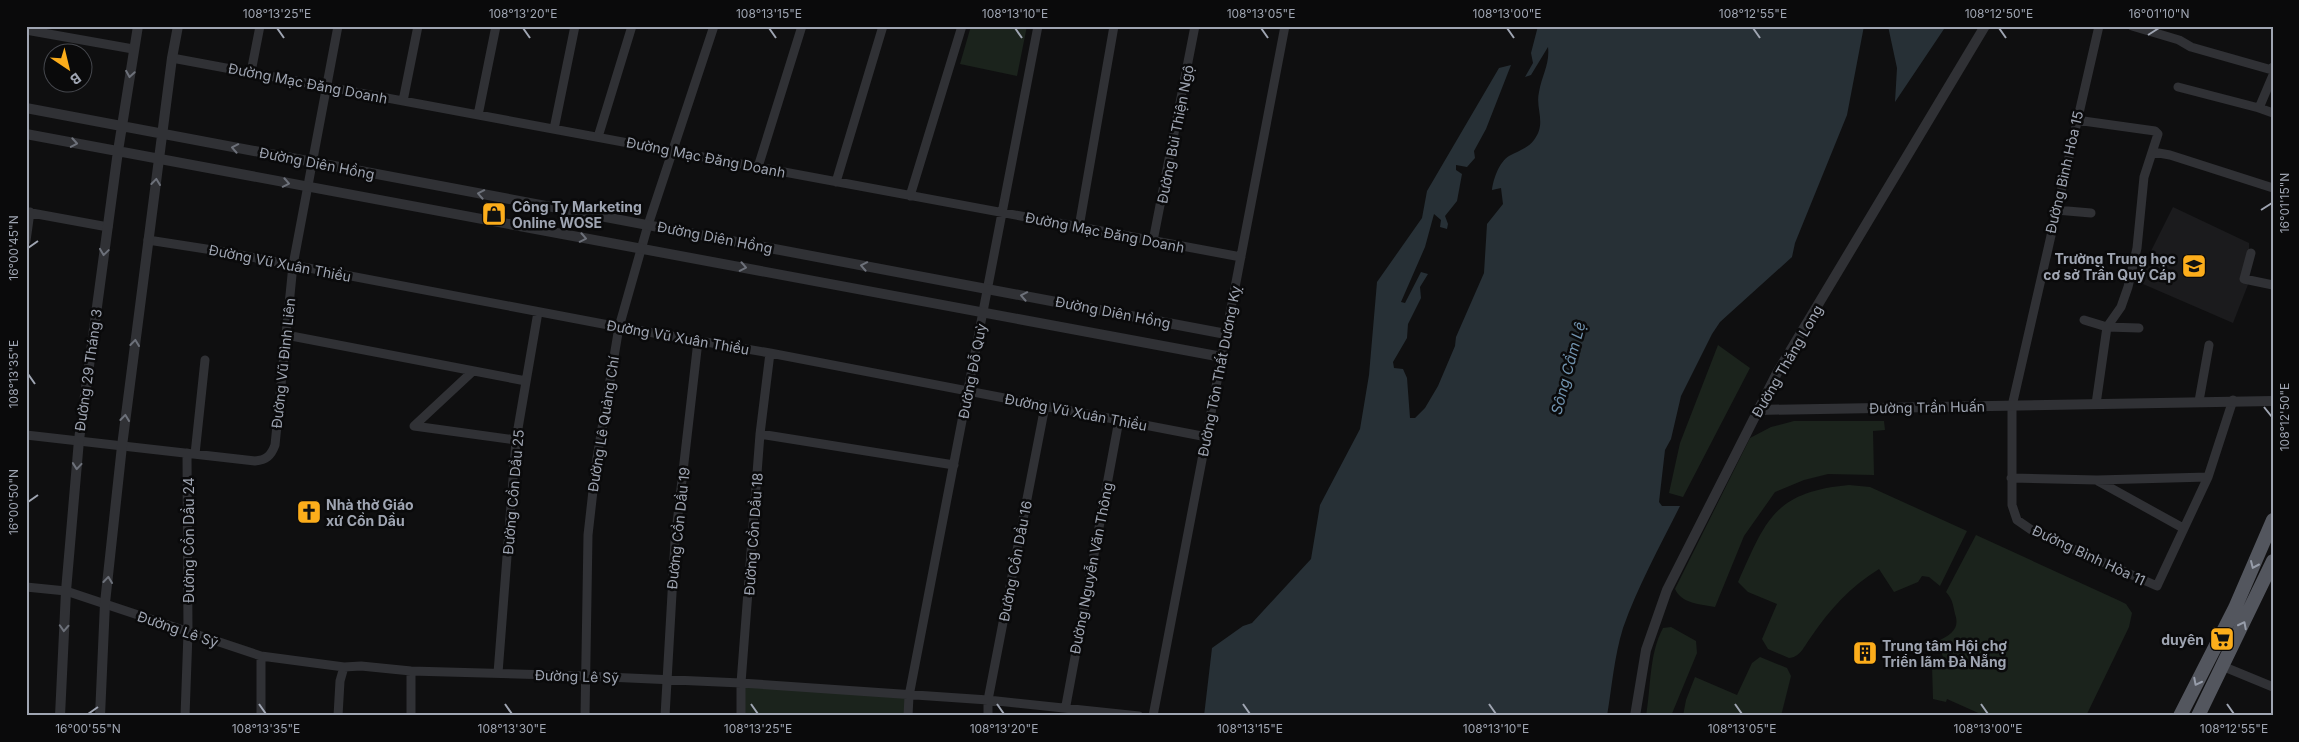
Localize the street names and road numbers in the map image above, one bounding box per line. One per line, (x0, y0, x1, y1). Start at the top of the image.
street label: Đường Mạc Đăng Doanh (227, 59, 389, 107)
street label: Đường Bùi Thiện Ngộ (1153, 63, 1197, 205)
street label: Đường Bình Hòa 15 (2042, 109, 2086, 235)
street label: Đường Mạc Đăng Doanh (625, 133, 787, 181)
street label: Đường Diên Hồng (258, 143, 376, 183)
street label: Đường Mạc Đăng Doanh (1024, 208, 1186, 256)
street label: Đường Diên Hồng (656, 217, 774, 257)
street label: Đường Vũ Xuân Thiều (208, 241, 352, 285)
street label: Đường Tôn Thất Dương Kỵ (1194, 284, 1244, 458)
street label: Đường Diên Hồng (1054, 292, 1172, 332)
street label: Đường Vũ Đình Liên (268, 297, 298, 429)
street label: Đường Thăng Long (1748, 302, 1826, 420)
street label: Đường 29 Tháng 3 (71, 308, 105, 432)
street label: Đường Vũ Xuân Thiều (605, 316, 751, 358)
street label: Đường Đỗ Quỳ (954, 322, 990, 420)
street label: Đường Lê Quảng Chí (584, 354, 622, 493)
street label: Đường Vũ Xuân Thiều (1004, 390, 1148, 434)
street label: Đường Trần Huấn (1869, 397, 1985, 417)
street label: Đường Cồn Dầu 25 (499, 429, 527, 555)
street label: Đường Cồn Dầu 19 (663, 466, 693, 590)
street label: Đường Cồn Dầu 18 (740, 472, 766, 596)
street label: Đường Cồn Dầu 24 (180, 477, 197, 603)
street label: Đường Nguyễn Văn Thông (1066, 481, 1116, 655)
street label: Đường Cồn Dầu 16 (995, 499, 1035, 623)
street label: Đường Bình Hòa 11 (2030, 521, 2148, 589)
street label: Đường Lê Sỹ (135, 607, 221, 651)
street label: Đường Lê Sỹ (535, 666, 620, 686)

